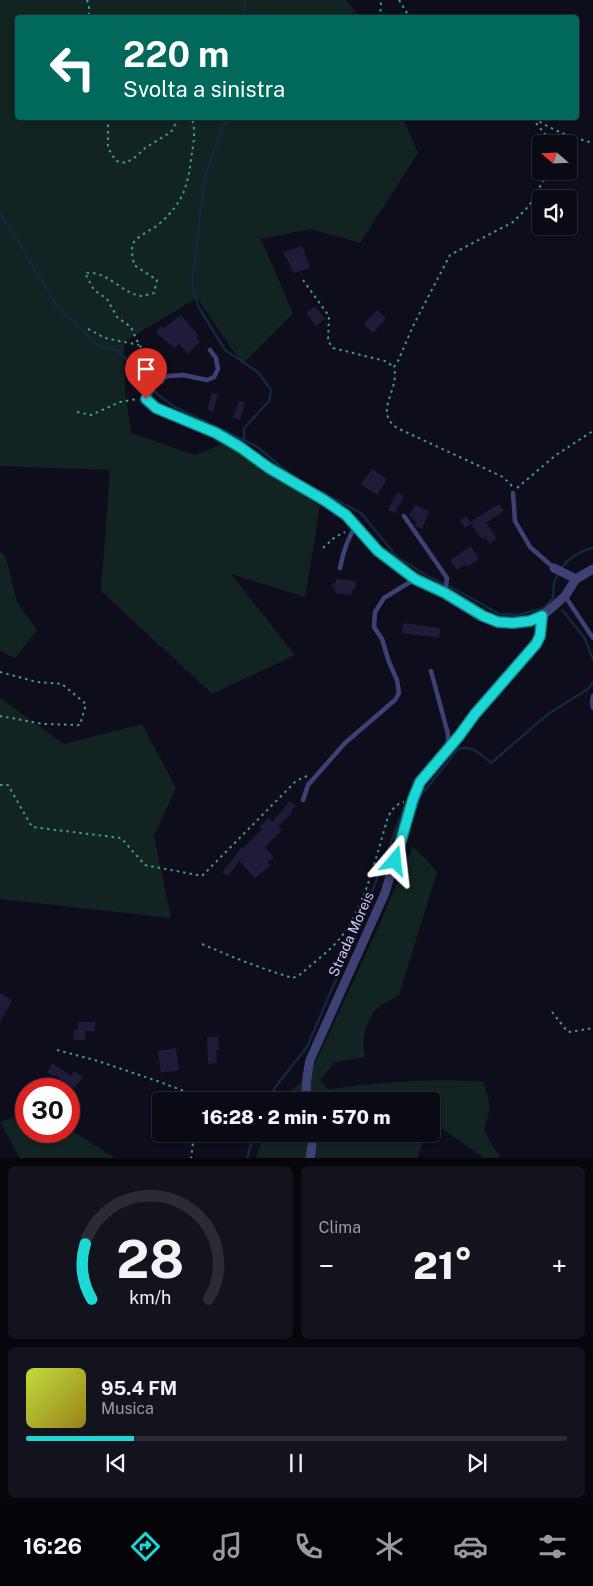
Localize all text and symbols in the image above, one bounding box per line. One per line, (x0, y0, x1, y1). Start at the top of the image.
text: 220 m (123, 34, 229, 75)
icon: left (40, 35, 105, 100)
text: Svolta a sinistra (123, 76, 285, 102)
north arrow (532, 135, 578, 180)
map controls (532, 135, 577, 235)
button: sound (532, 190, 577, 235)
pin (125, 348, 167, 399)
icon: arrive (132, 355, 160, 383)
position arrow (368, 834, 420, 886)
street label: Strada Moreis (325, 889, 377, 979)
speed limit sign: 30 (15, 1078, 80, 1143)
text: 16:28 · 2 min · 570 m (202, 1106, 390, 1128)
text: Clima (319, 1218, 361, 1237)
text: 28 (116, 1229, 184, 1290)
text: 21° (413, 1243, 473, 1288)
text: − (319, 1249, 334, 1282)
text: + (551, 1249, 567, 1282)
text: km/h (129, 1287, 171, 1308)
text: 95.4 FM (101, 1377, 177, 1399)
text: Musica (101, 1399, 154, 1418)
icon: previous (102, 1449, 130, 1477)
icon: pause (282, 1449, 310, 1477)
icon: next (463, 1449, 491, 1477)
icon: directions (128, 1529, 163, 1564)
icon: music (210, 1529, 245, 1564)
icon: phone (291, 1529, 326, 1564)
icon: climate (372, 1529, 407, 1564)
icon: car (453, 1529, 488, 1564)
icon: filters (535, 1529, 570, 1564)
text: 16:26 (23, 1533, 82, 1559)

